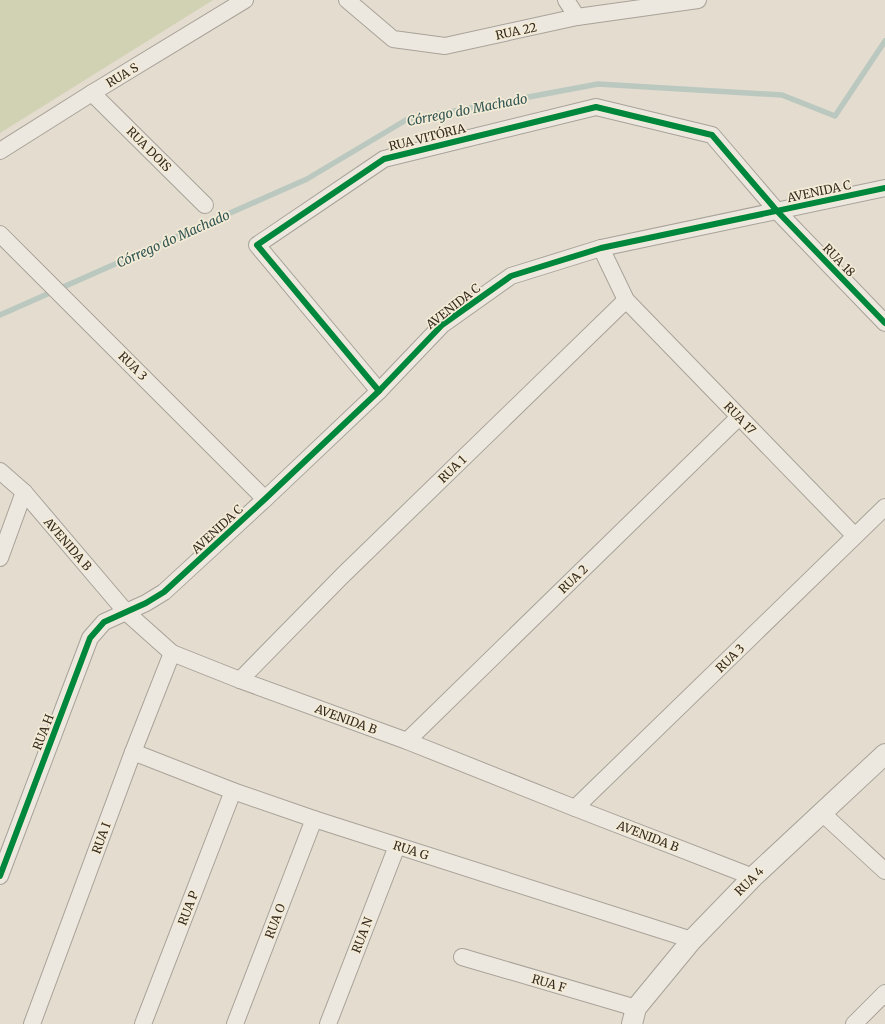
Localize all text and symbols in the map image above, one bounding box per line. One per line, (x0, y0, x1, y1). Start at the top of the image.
street label: RUA 22 (494, 19, 538, 43)
street label: RUA S (103, 60, 141, 90)
water label: Córrego do Machado (405, 90, 529, 130)
street label: RUA VITÓRIA (387, 120, 467, 154)
street label: RUA DOIS (124, 124, 174, 174)
street label: AVENIDA C (785, 177, 852, 205)
water label: Córrego do Machado (114, 206, 232, 272)
street label: RUA 18 (820, 240, 858, 280)
street label: AVENIDA C (422, 280, 483, 332)
street label: RUA 3 (115, 348, 151, 384)
street label: RUA 17 (721, 399, 759, 437)
street label: RUA 1 (435, 452, 470, 486)
street label: AVENIDA C (187, 501, 246, 557)
street label: AVENIDA B (40, 514, 95, 573)
street label: RUA 2 (555, 561, 591, 597)
street label: RUA 3 (712, 641, 748, 675)
street label: AVENIDA B (312, 700, 379, 737)
street label: RUA H (29, 712, 57, 752)
street label: AVENIDA B (614, 817, 681, 855)
street label: RUA I (88, 820, 114, 856)
street label: RUA G (391, 837, 431, 863)
street label: RUA 4 (731, 863, 767, 899)
street label: RUA P (175, 888, 201, 927)
street label: RUA O (261, 901, 289, 941)
street label: RUA N (348, 914, 376, 955)
street label: RUA F (530, 971, 569, 995)

